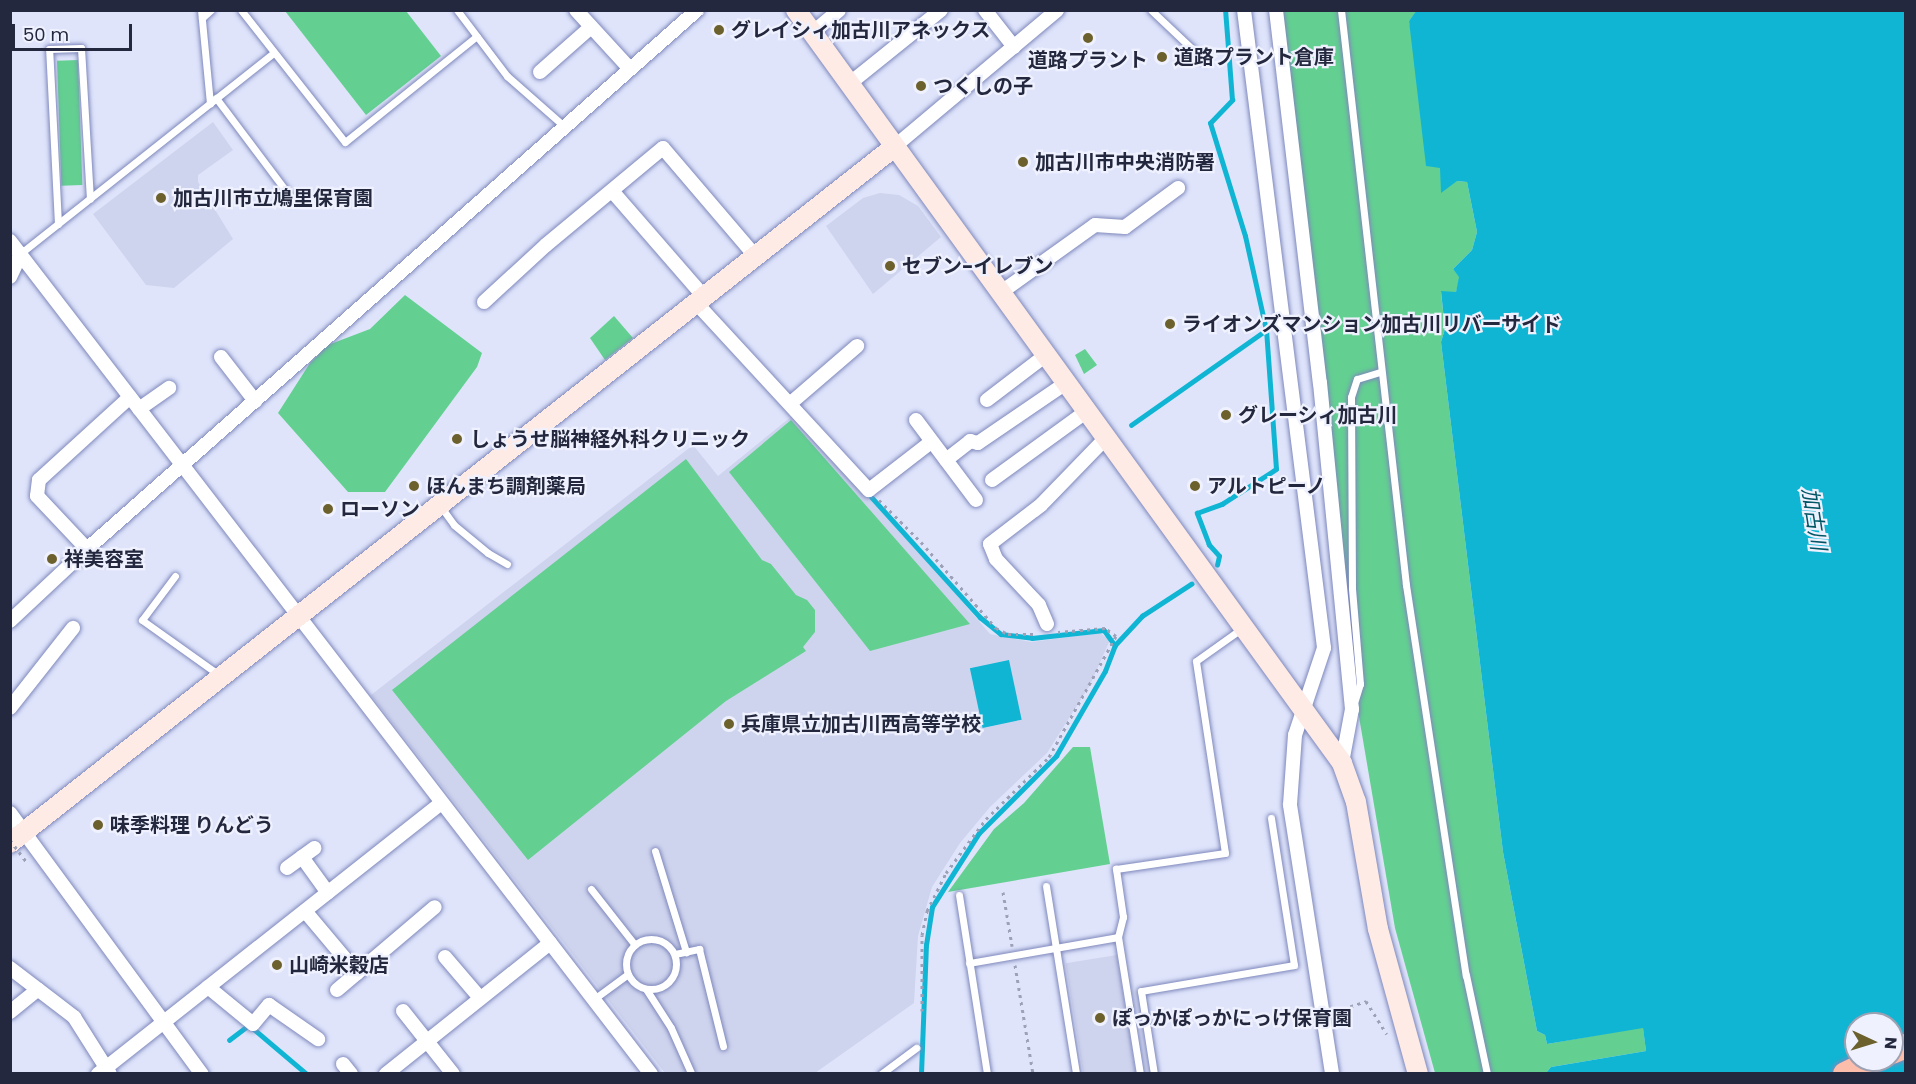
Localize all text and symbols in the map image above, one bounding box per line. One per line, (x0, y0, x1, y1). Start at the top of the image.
scale bar (15, 12, 135, 50)
place label: グレイシィ加古川アネックス (731, 18, 991, 42)
text: 50 m (23, 22, 69, 47)
marker: グレイシィ加古川アネックス (712, 23, 726, 37)
marker: 道路プラント (1081, 31, 1095, 45)
place label: 道路プラント倉庫 (1174, 45, 1334, 69)
place label: 道路プラント (1028, 48, 1148, 72)
marker: 道路プラント倉庫 (1155, 50, 1169, 64)
place label: つくしの子 (933, 74, 1033, 98)
marker: つくしの子 (914, 79, 928, 93)
place label: 加古川市中央消防署 (1035, 150, 1215, 174)
marker: 加古川市中央消防署 (1016, 155, 1030, 169)
place label: 加古川市立鳩里保育園 (173, 186, 373, 210)
marker: 加古川市立鳩里保育園 (154, 191, 168, 205)
place label: セブン-イレブン (902, 254, 1054, 278)
marker: セブン-イレブン (883, 259, 897, 273)
place label: ライオンズマンション加古川リバーサイド (1182, 312, 1562, 336)
marker: ライオンズマンション加古川リバーサイド (1163, 317, 1177, 331)
place label: グレーシィ加古川 (1238, 403, 1398, 427)
marker: グレーシィ加古川 (1219, 408, 1233, 422)
place label: しょうせ脳神経外科クリニック (470, 427, 750, 451)
marker: しょうせ脳神経外科クリニック (448, 430, 466, 448)
place label: ほんまち調剤薬局 (426, 474, 586, 498)
place label: アルトピーノ (1207, 474, 1327, 498)
marker: ほんまち調剤薬局 (407, 479, 421, 493)
marker: アルトピーノ (1188, 479, 1202, 493)
water label: 加古川 (1797, 486, 1831, 552)
place label: ローソン (340, 497, 420, 521)
marker: ローソン (321, 502, 335, 516)
place label: 祥美容室 (64, 547, 144, 571)
marker: 祥美容室 (45, 552, 59, 566)
place label: 兵庫県立加古川西高等学校 (741, 712, 981, 736)
marker: 兵庫県立加古川西高等学校 (722, 717, 736, 731)
place label: 味季料理 りんどう (110, 813, 274, 837)
marker: 味季料理 りんどう (91, 818, 105, 832)
place label: 山崎米穀店 (289, 953, 389, 977)
marker: 山崎米穀店 (270, 958, 284, 972)
place label: ぽっかぽっかにっけ保育園 (1112, 1006, 1352, 1030)
marker: ぽっかぽっかにっけ保育園 (1093, 1011, 1107, 1025)
north arrow (1844, 1012, 1904, 1072)
text: N (1879, 1036, 1902, 1050)

